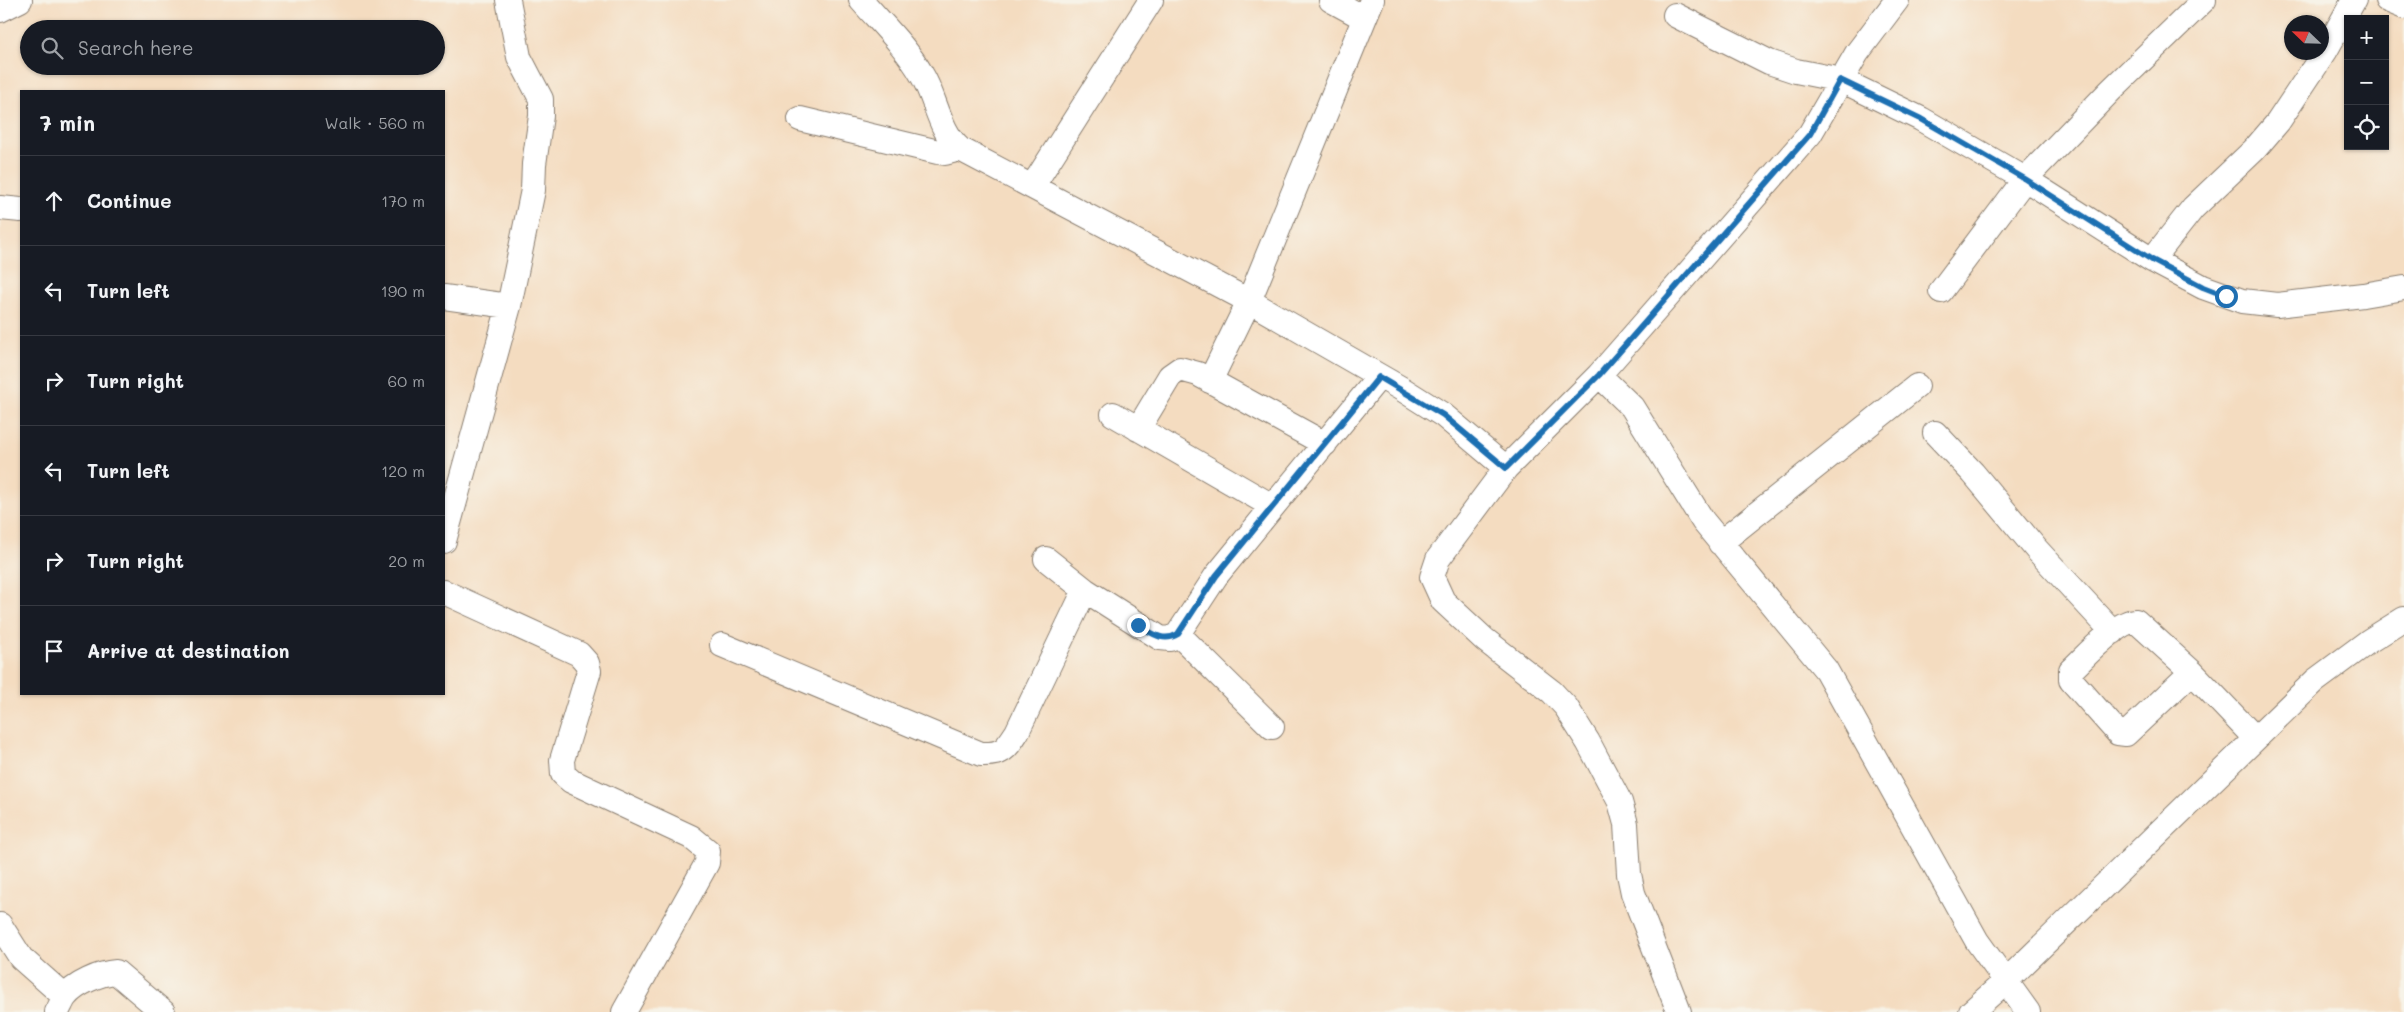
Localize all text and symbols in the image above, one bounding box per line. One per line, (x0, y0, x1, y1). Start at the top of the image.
north arrow (2284, 15, 2329, 60)
map controls (2344, 15, 2389, 150)
button: + (2344, 15, 2389, 60)
search box (20, 20, 445, 75)
icon: search (38, 34, 66, 62)
text: Search here (78, 35, 194, 60)
button: − (2344, 60, 2389, 105)
button: locate (2344, 105, 2389, 150)
text: 7 min (40, 109, 95, 136)
text: Walk · 560 m (325, 112, 425, 133)
icon: ahead (40, 187, 68, 215)
text: Continue (87, 188, 172, 213)
text: 170 m (381, 190, 425, 211)
icon: left (40, 277, 68, 305)
text: Turn left (87, 278, 170, 303)
text: 190 m (381, 280, 425, 301)
route start (2215, 285, 2238, 308)
icon: right (40, 367, 68, 395)
text: Turn right (87, 368, 184, 393)
text: 60 m (388, 370, 425, 391)
icon: left (40, 457, 68, 485)
text: Turn left (87, 458, 170, 483)
text: 120 m (381, 460, 425, 481)
icon: right (40, 547, 68, 575)
text: Turn right (87, 548, 184, 573)
text: 20 m (388, 550, 425, 571)
route end (1127, 614, 1150, 637)
icon: arrive (40, 637, 68, 665)
text: Arrive at destination (87, 638, 290, 663)

